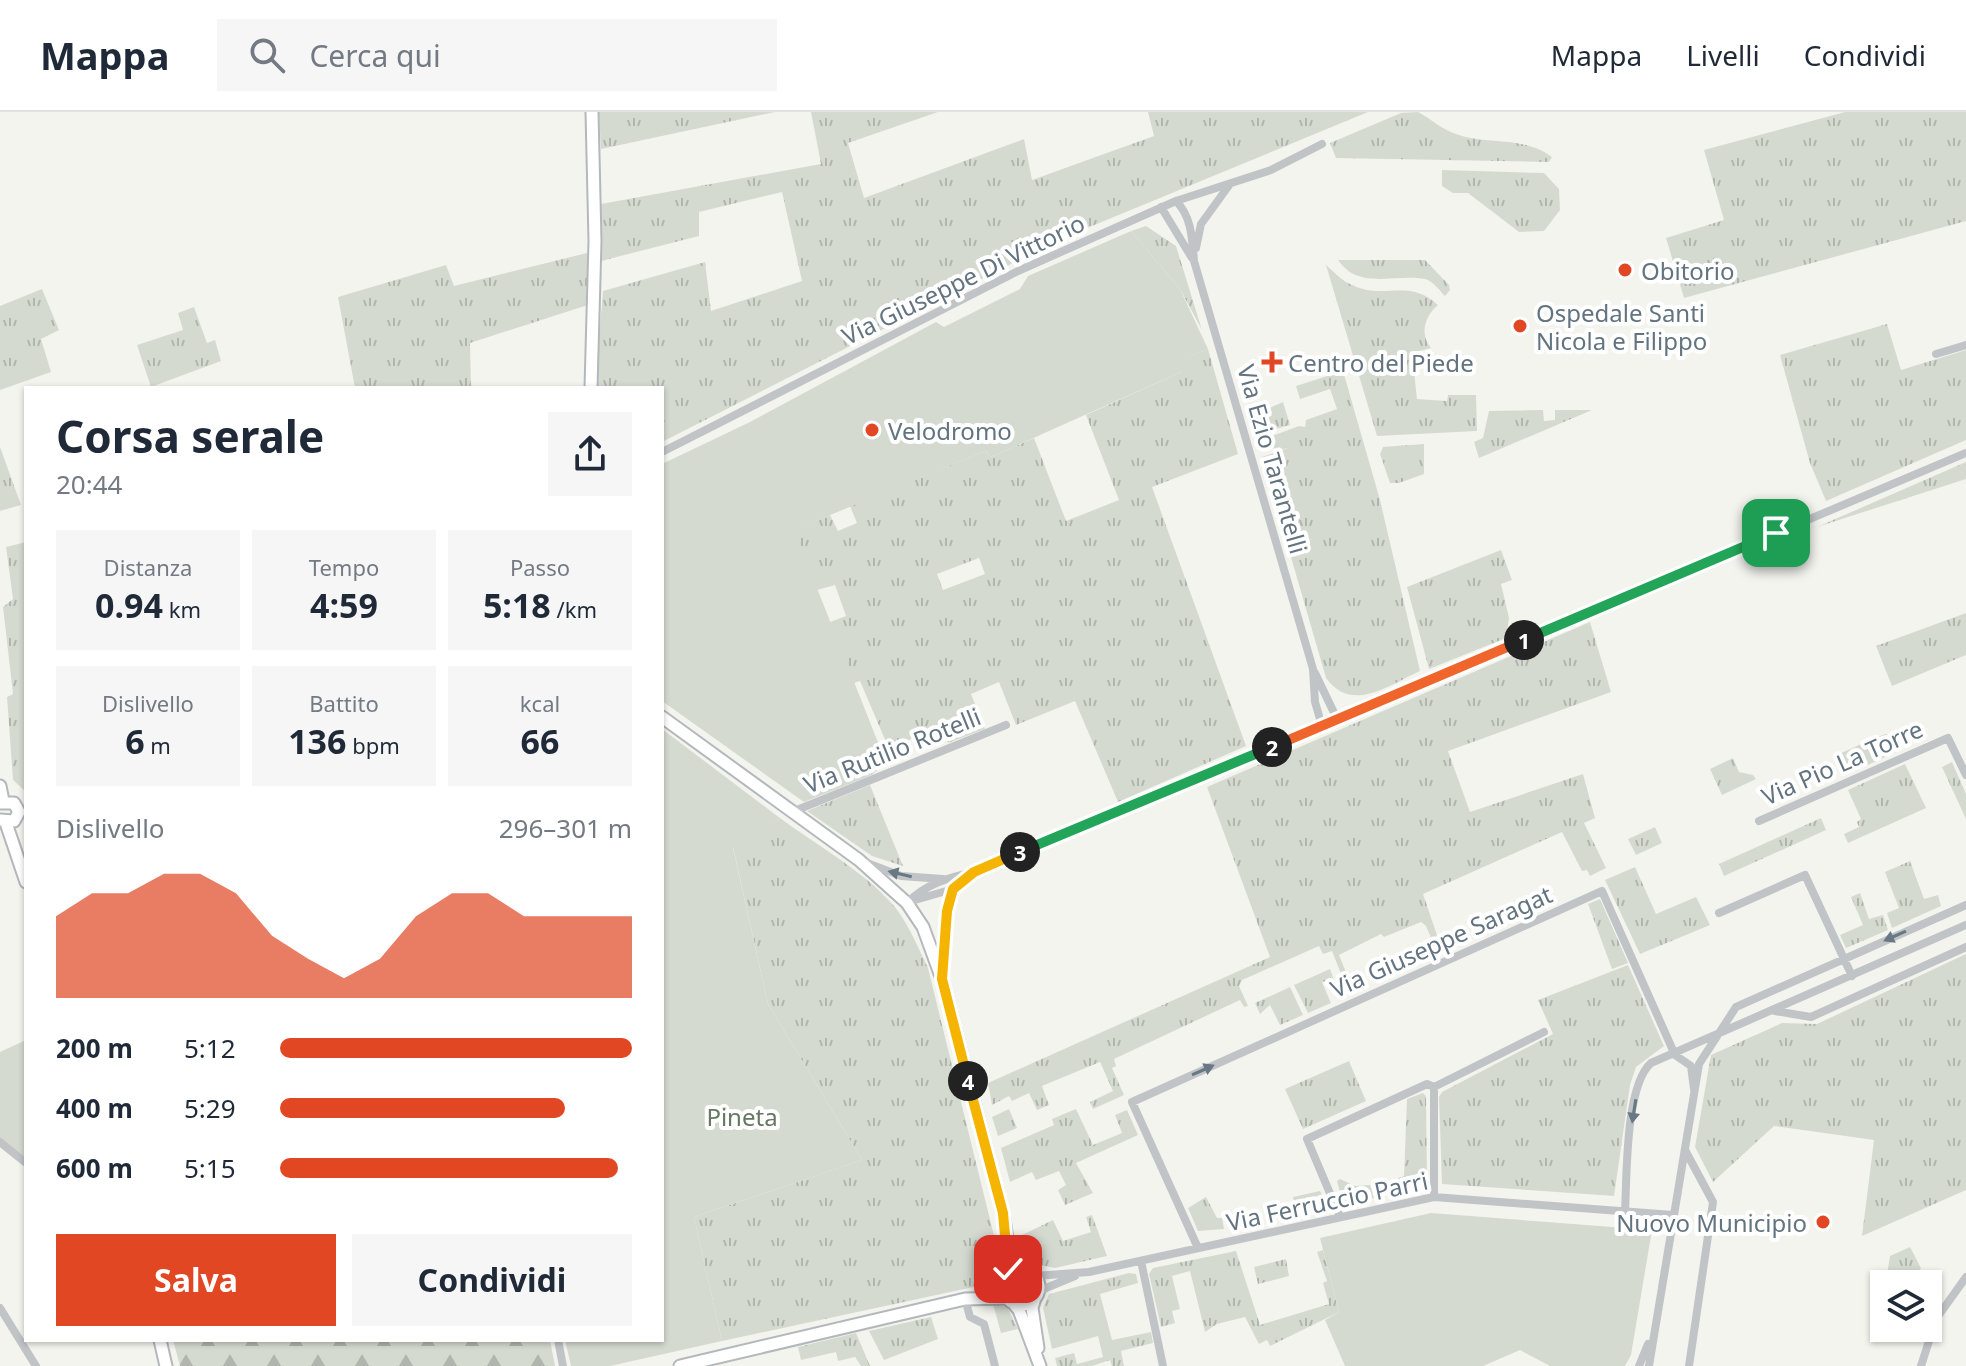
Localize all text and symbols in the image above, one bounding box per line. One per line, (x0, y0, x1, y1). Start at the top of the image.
search box (217, 19, 777, 91)
text: Mappa (40, 29, 169, 81)
icon: search (245, 33, 289, 77)
text: Cerca qui (309, 35, 441, 76)
text: Mappa (1551, 36, 1642, 74)
text: Livelli (1686, 36, 1760, 74)
text: Condividi (1804, 36, 1926, 74)
street label: Via Giuseppe Di Vittorio (836, 206, 1090, 352)
place label: Obitorio (1641, 254, 1735, 287)
marker: Obitorio (1616, 261, 1634, 279)
place label: Ospedale Santi Nicola e Filippo (1536, 296, 1707, 357)
marker: Ospedale Santi Nicola e Filippo (1511, 317, 1529, 335)
place label: Centro del Piede (1288, 346, 1474, 379)
marker: Centro del Piede (1263, 353, 1281, 371)
street label: Via Ezio Tarantelli (1230, 361, 1316, 557)
text: Corsa serale (56, 406, 324, 466)
button: share (548, 412, 632, 496)
place label: Velodromo (888, 414, 1012, 447)
marker: Velodromo (863, 421, 881, 439)
text: 20:44 (56, 466, 122, 502)
pin (1742, 499, 1810, 567)
icon: arrive (1754, 511, 1798, 555)
text: Distanza (104, 552, 192, 582)
text: Tempo (309, 552, 379, 582)
text: Passo (510, 552, 570, 582)
text: 0.94 (95, 582, 163, 628)
text: 4:59 (310, 582, 378, 628)
text: 5:18 (483, 582, 551, 628)
text: km (163, 594, 201, 624)
text: /km (551, 594, 597, 624)
pin: 1 (1504, 620, 1544, 660)
text: 1 (1518, 625, 1530, 655)
text: Dislivello (102, 688, 194, 718)
text: Battito (309, 688, 379, 718)
text: kcal (520, 688, 560, 718)
street label: Via Rutilio Rotelli (799, 699, 985, 801)
street label: Via Pio La Torre (1756, 712, 1928, 812)
text: 6 (125, 718, 145, 764)
text: 136 (288, 718, 347, 764)
text: 66 (521, 718, 559, 764)
pin: 2 (1252, 727, 1292, 767)
text: m (145, 730, 171, 760)
text: bpm (347, 730, 400, 760)
text: 2 (1266, 732, 1278, 762)
text: Dislivello (56, 810, 165, 846)
text: 296–301 m (499, 810, 632, 846)
pin: 3 (1000, 832, 1040, 872)
text: 3 (1014, 837, 1026, 867)
one-way arrow (888, 867, 913, 879)
street label: Via Giuseppe Saragat (1325, 877, 1557, 1005)
one-way arrow (1883, 930, 1906, 943)
text: 200 m (56, 1030, 133, 1066)
text: 5:12 (184, 1030, 236, 1066)
pin: 4 (948, 1061, 988, 1101)
one-way arrow (1191, 1063, 1215, 1077)
text: 4 (962, 1066, 974, 1096)
text: 400 m (56, 1090, 133, 1126)
text: 5:29 (184, 1090, 236, 1126)
one-way arrow (1627, 1098, 1640, 1123)
park label: Pineta (706, 1100, 778, 1133)
text: 600 m (56, 1150, 133, 1186)
text: 5:15 (184, 1150, 236, 1186)
street label: Via Ferruccio Parri (1223, 1164, 1431, 1238)
place label: Nuovo Municipio (1616, 1206, 1807, 1239)
marker: Nuovo Municipio (1814, 1213, 1832, 1231)
button: Salva (56, 1234, 336, 1326)
button: Condividi (352, 1234, 632, 1326)
pin (974, 1235, 1042, 1303)
icon: check (986, 1247, 1030, 1291)
map controls (1870, 1270, 1942, 1342)
button: layers (1870, 1270, 1942, 1342)

